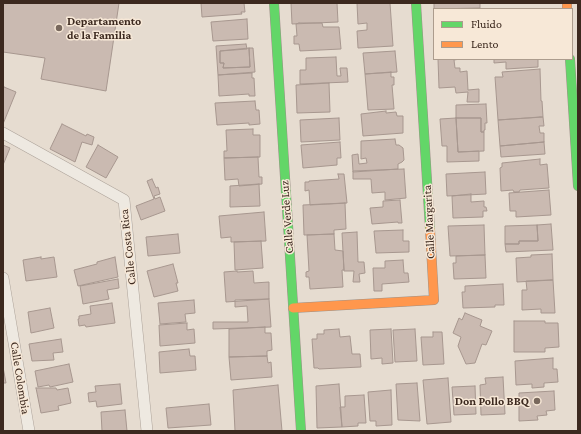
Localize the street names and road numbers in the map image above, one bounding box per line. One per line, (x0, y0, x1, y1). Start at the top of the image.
street label: Calle Verde Luz (277, 180, 297, 254)
street label: Calle Margarita (420, 185, 438, 259)
street label: Calle Costa Rica (117, 208, 139, 286)
street label: Calle Colombia (7, 341, 33, 415)

